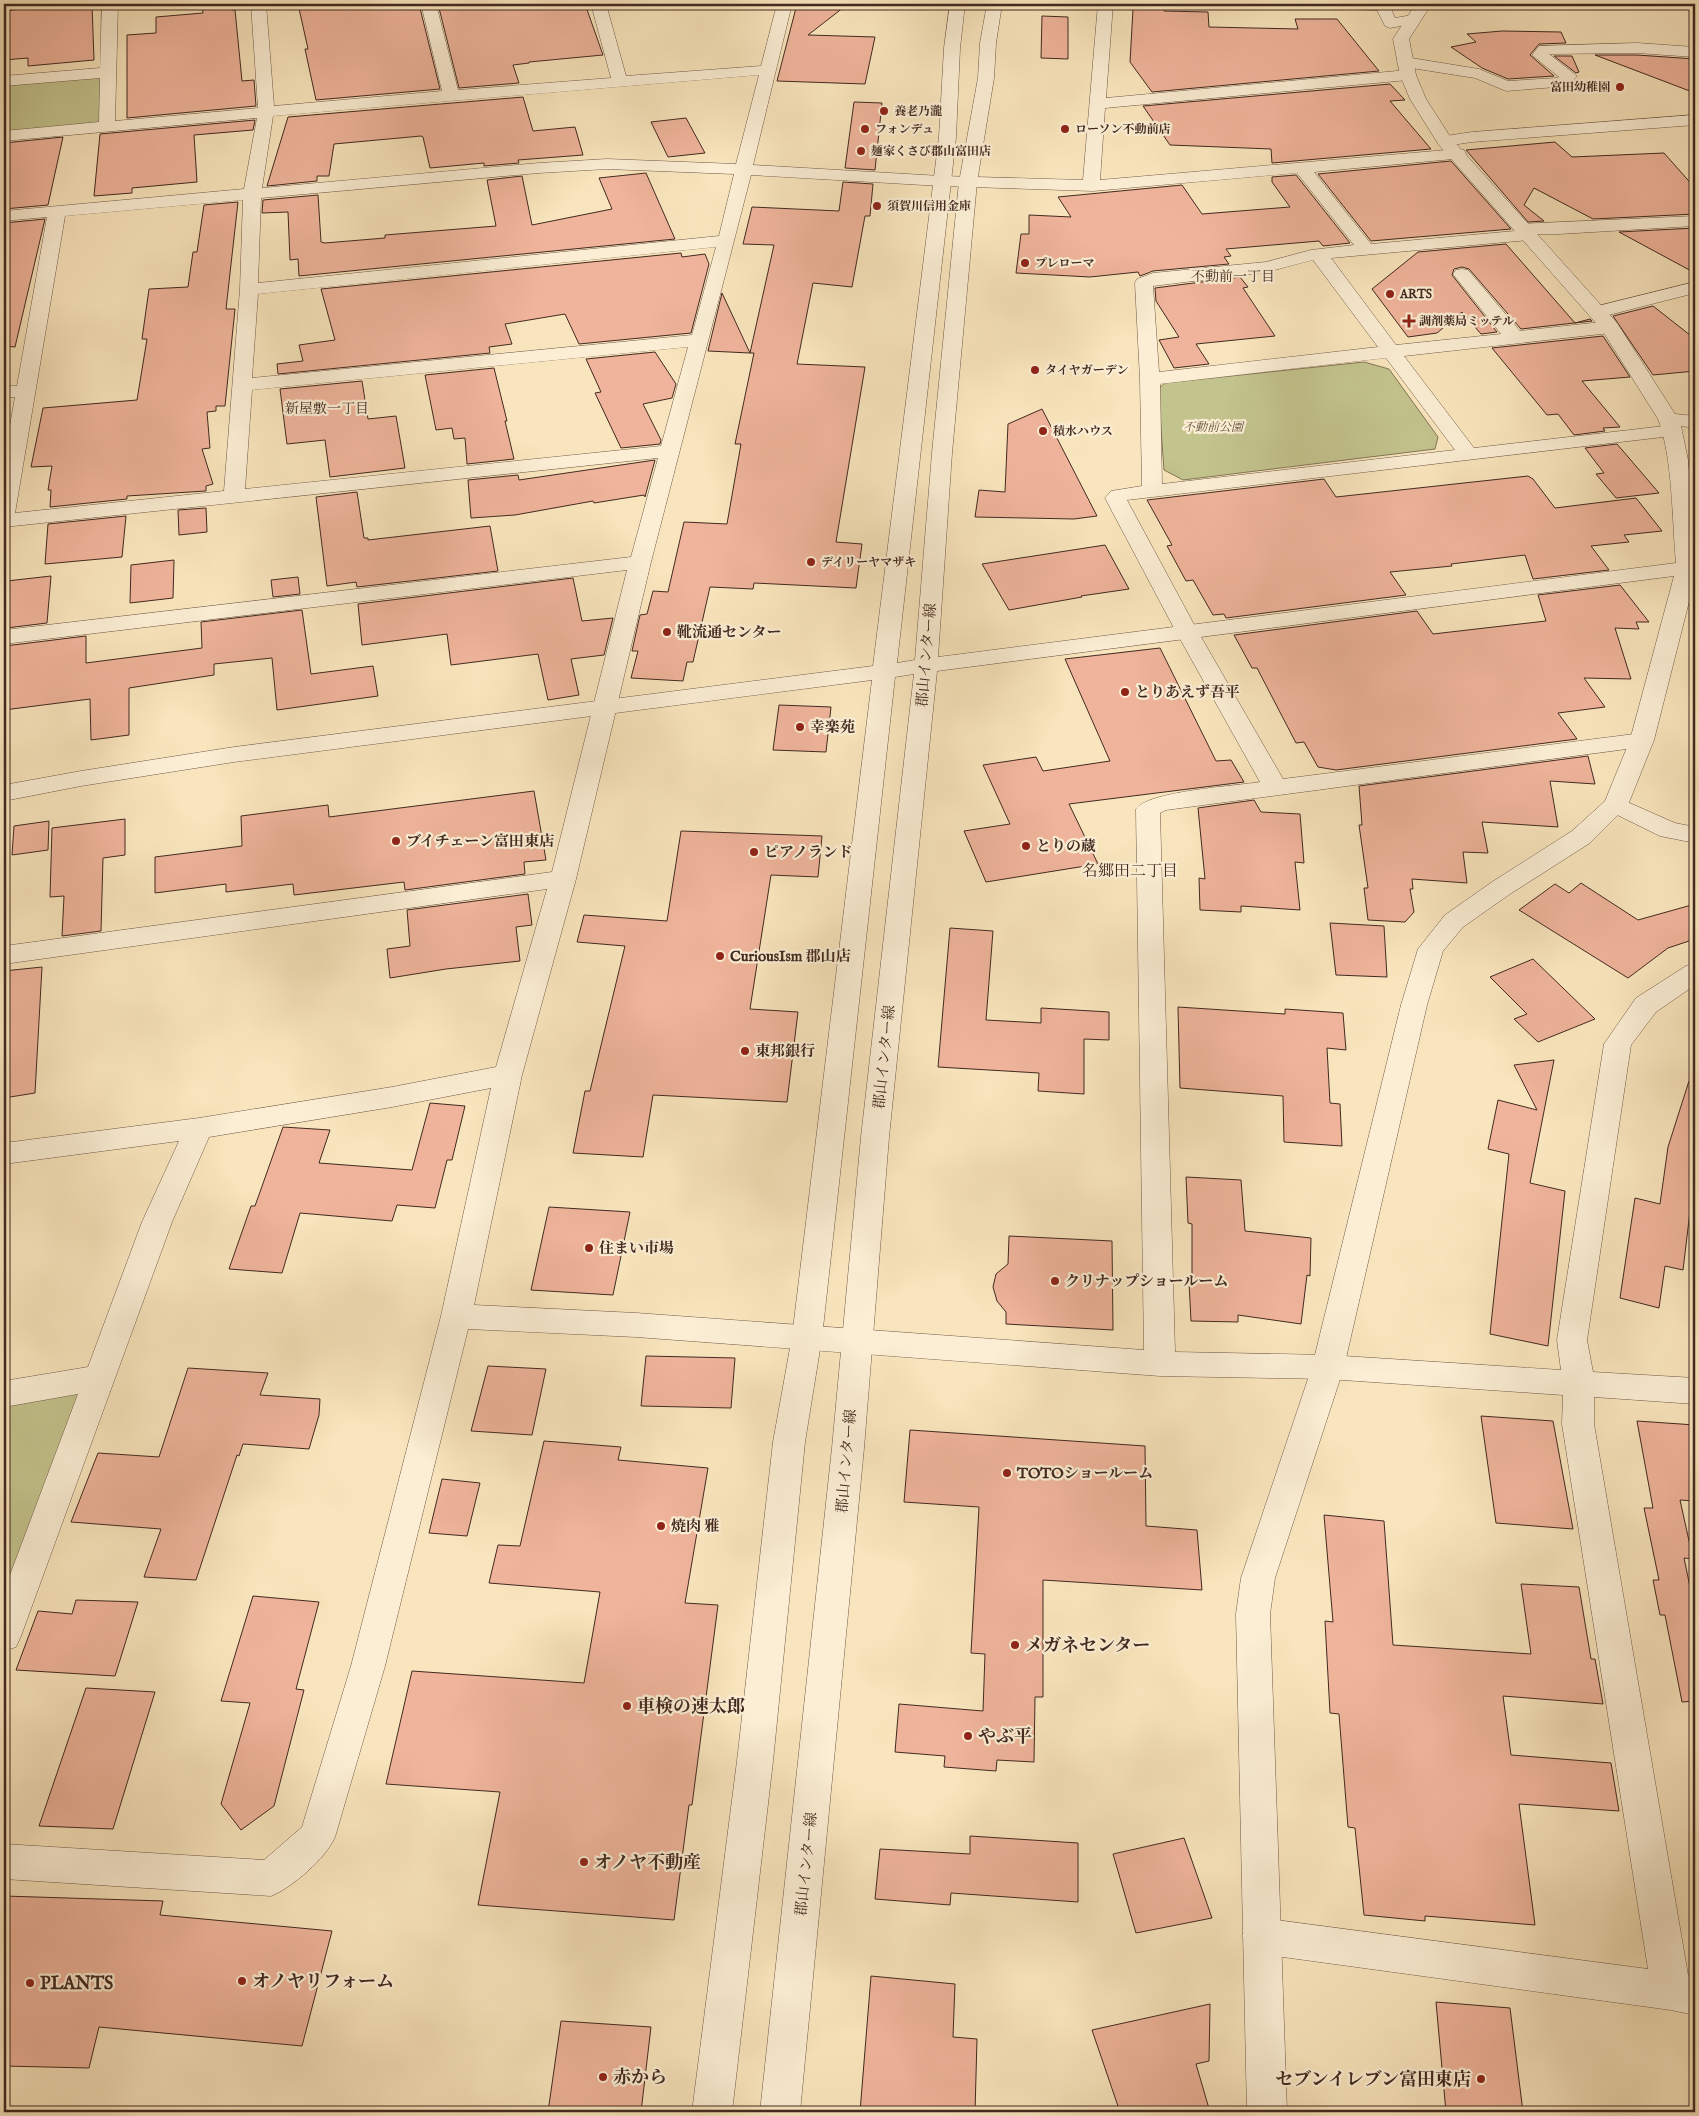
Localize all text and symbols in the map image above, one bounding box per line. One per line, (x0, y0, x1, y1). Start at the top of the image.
place label: 富田幼稚園 (1550, 80, 1610, 95)
marker: 富田幼稚園 (1614, 81, 1626, 93)
place label: 養老乃瀧 (894, 104, 942, 119)
marker: 養老乃瀧 (878, 105, 890, 117)
place label: フォンデュ (875, 122, 934, 137)
place label: ローソン不動前店 (1075, 122, 1171, 137)
marker: フォンデュ (859, 123, 871, 135)
marker: ローソン不動前店 (1059, 123, 1071, 135)
place label: 麺家くさび郡山富田店 (871, 144, 991, 159)
marker: 麺家くさび郡山富田店 (855, 145, 867, 157)
place label: 須賀川信用金庫 (887, 199, 971, 214)
marker: 須賀川信用金庫 (871, 200, 883, 212)
place label: プレローマ (1035, 256, 1095, 271)
marker: プレローマ (1019, 257, 1031, 269)
district label: 不動前一丁目 (1191, 268, 1275, 286)
place label: ARTS (1399, 287, 1432, 302)
marker: ARTS (1384, 288, 1396, 300)
place label: 調剤薬局ミッテル (1419, 314, 1514, 329)
marker: 調剤薬局ミッテル (1403, 315, 1415, 327)
place label: タイヤガーデン (1045, 363, 1129, 378)
marker: タイヤガーデン (1029, 364, 1041, 376)
district label: 新屋敷一丁目 (285, 400, 369, 418)
park label: 不動前公園 (1183, 420, 1245, 435)
place label: 積水ハウス (1053, 424, 1113, 439)
marker: 積水ハウス (1037, 425, 1049, 437)
place label: デイリーヤマザキ (821, 555, 916, 570)
marker: デイリーヤマザキ (805, 556, 817, 568)
street label: 郡山インター線 (912, 602, 941, 708)
place label: 靴流通センター (677, 623, 781, 642)
marker: 靴流通センター (661, 626, 673, 638)
place label: とりあえず吾平 (1135, 683, 1240, 702)
marker: とりあえず吾平 (1119, 686, 1131, 698)
place label: 幸楽苑 (810, 718, 855, 737)
marker: 幸楽苑 (794, 721, 806, 733)
place label: ブイチェーン富田東店 (406, 832, 554, 851)
marker: ブイチェーン富田東店 (390, 835, 402, 847)
place label: とりの蔵 (1036, 837, 1096, 856)
marker: とりの蔵 (1020, 840, 1032, 852)
place label: ピアノランド (764, 843, 853, 862)
marker: ピアノランド (748, 846, 760, 858)
district label: 名郷田二丁目 (1082, 862, 1178, 882)
place label: CuriousIsm 郡山店 (730, 947, 851, 966)
marker: CuriousIsm 郡山店 (714, 950, 726, 962)
street label: 郡山インター線 (870, 1004, 899, 1110)
place label: 東邦銀行 (755, 1042, 815, 1061)
marker: 東邦銀行 (739, 1045, 751, 1057)
place label: 住まい市場 (599, 1239, 674, 1258)
marker: 住まい市場 (583, 1242, 595, 1254)
place label: クリナップショールーム (1065, 1272, 1228, 1291)
marker: クリナップショールーム (1049, 1275, 1061, 1287)
street label: 郡山インター線 (832, 1408, 861, 1514)
place label: TOTOショールーム (1016, 1464, 1153, 1483)
marker: TOTOショールーム (1001, 1467, 1013, 1479)
place label: 焼肉 雅 (671, 1517, 719, 1536)
marker: 焼肉 雅 (655, 1520, 667, 1532)
place label: メガネセンター (1025, 1635, 1150, 1658)
marker: メガネセンター (1009, 1639, 1021, 1651)
place label: 車検の速太郎 (637, 1696, 745, 1719)
marker: 車検の速太郎 (621, 1700, 633, 1712)
place label: やぶ平 (978, 1726, 1032, 1749)
marker: やぶ平 (962, 1730, 974, 1742)
street label: 郡山インター線 (792, 1811, 821, 1917)
place label: オノヤ不動産 (594, 1852, 701, 1875)
marker: オノヤ不動産 (578, 1856, 590, 1868)
place label: オノヤリフォーム (252, 1971, 394, 1994)
place label: PLANTS (40, 1973, 113, 1996)
marker: オノヤリフォーム (236, 1975, 248, 1987)
marker: PLANTS (24, 1977, 36, 1989)
place label: 赤から (613, 2067, 667, 2090)
place label: セブンイレブン富田東店 (1275, 2069, 1471, 2092)
marker: 赤から (597, 2071, 609, 2083)
marker: セブンイレブン富田東店 (1475, 2073, 1487, 2085)

